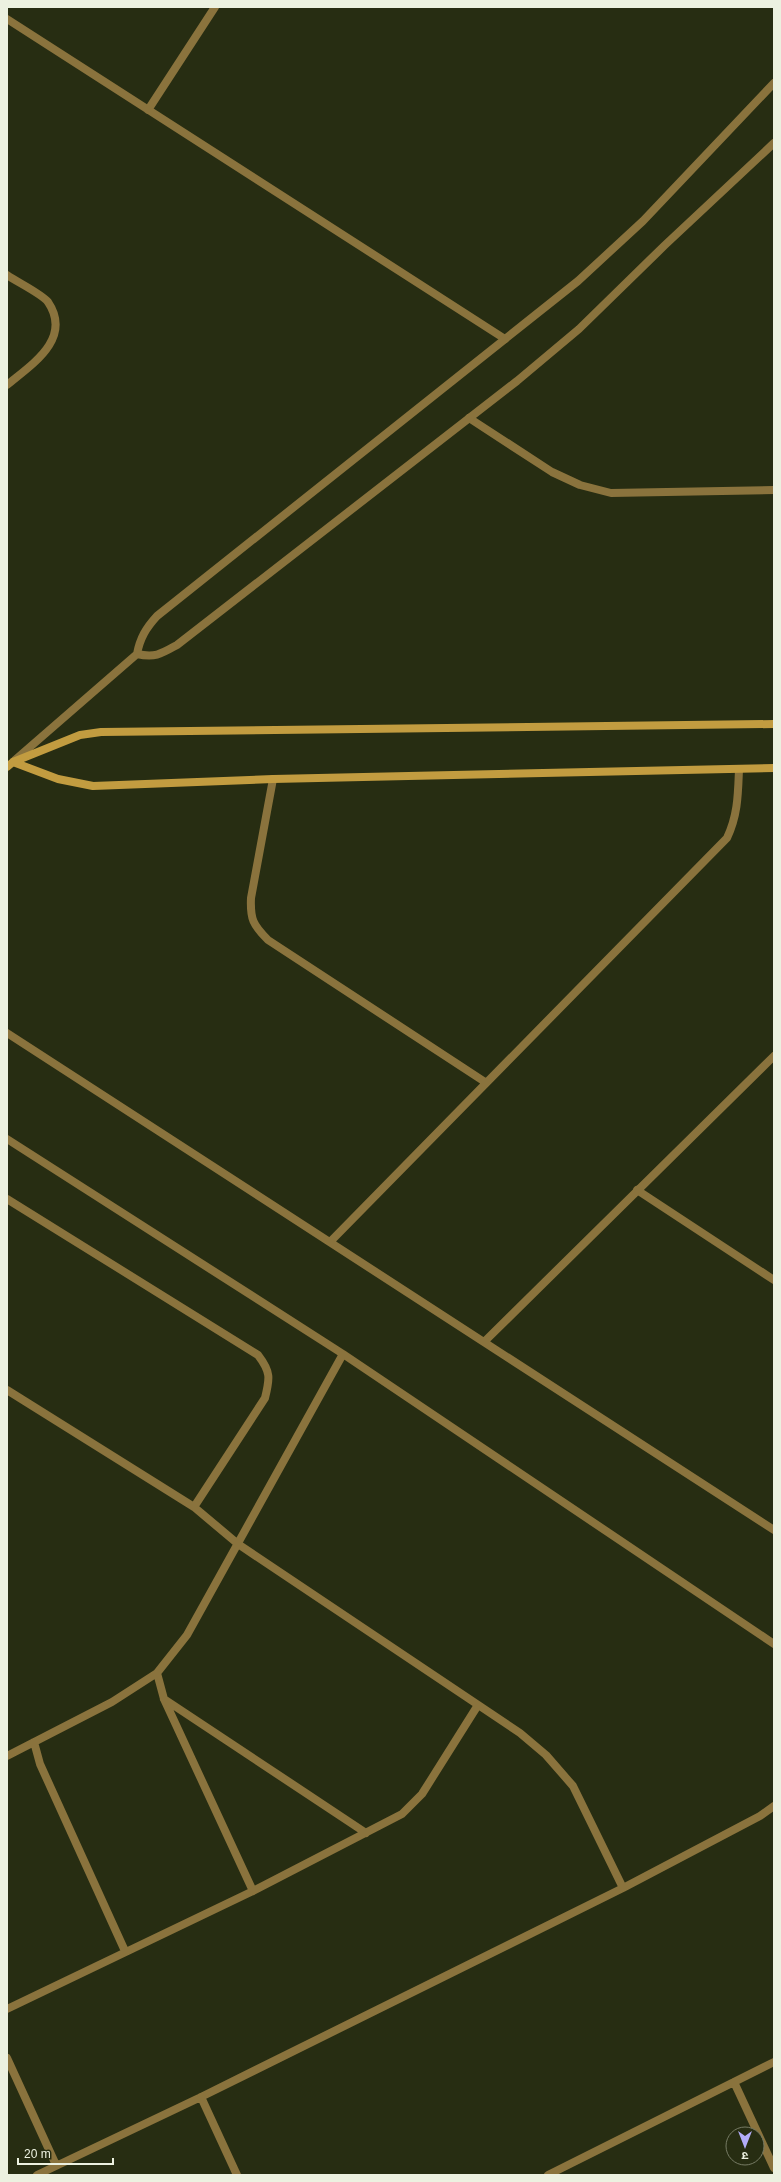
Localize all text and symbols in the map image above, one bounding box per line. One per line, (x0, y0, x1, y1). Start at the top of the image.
north arrow (725, 2126, 765, 2166)
scale bar (18, 2140, 113, 2166)
text: 20 m (24, 2147, 51, 2161)
text: उ (741, 2150, 748, 2162)

